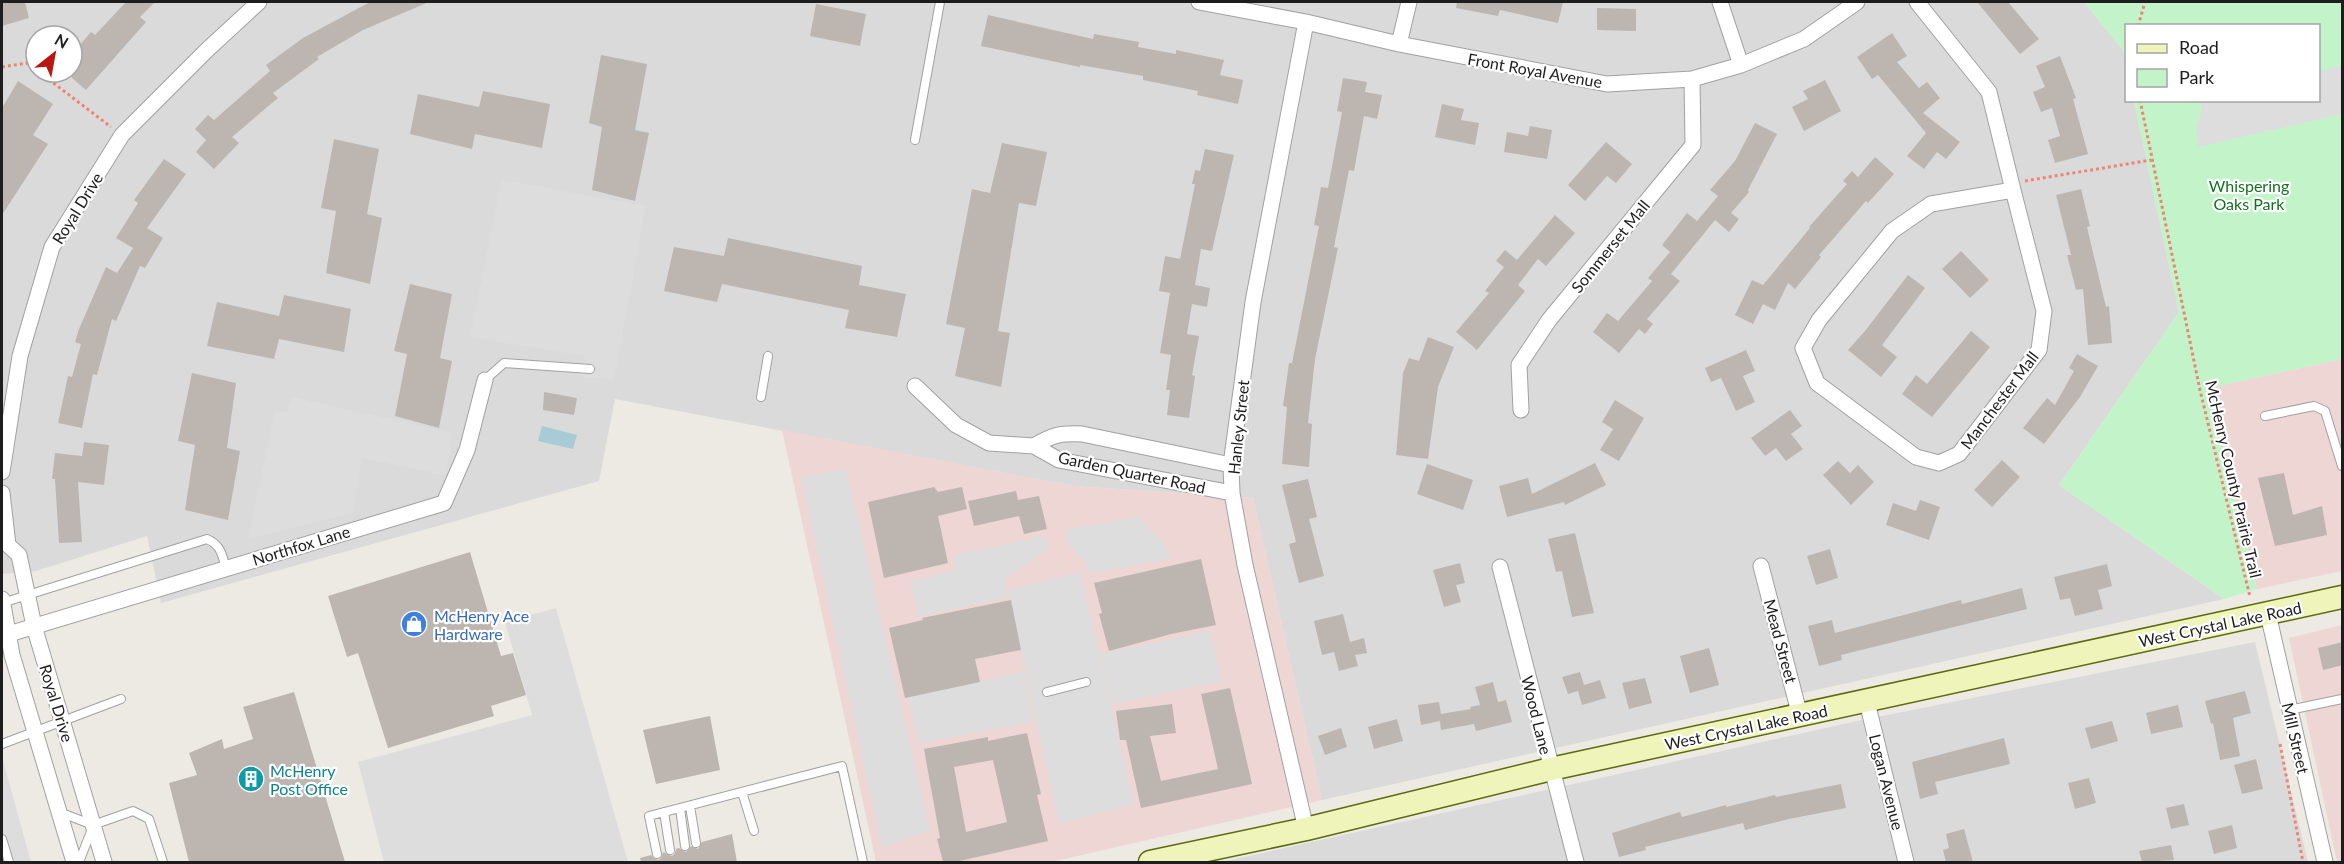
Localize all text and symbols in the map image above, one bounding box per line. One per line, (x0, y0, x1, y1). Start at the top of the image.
north arrow (24, 24, 84, 84)
legend (2125, 24, 2320, 102)
text: N (52, 29, 72, 52)
text: Road (2179, 36, 2219, 58)
street label: Front Royal Avenue (1466, 49, 1604, 91)
text: Park (2179, 66, 2215, 88)
street label: Royal Drive (48, 169, 106, 247)
park label: Whispering Oaks Park (2209, 176, 2289, 213)
street label: Sommerset Mall (1567, 196, 1653, 296)
street label: Manchester Mall (1956, 347, 2042, 453)
street label: McHenry County Prairie Trail (2202, 378, 2266, 580)
street label: Hanley Street (1224, 379, 1252, 475)
street label: Garden Quarter Road (1057, 447, 1207, 497)
street label: Northfox Lane (250, 521, 352, 569)
street label: Mead Street (1761, 597, 1801, 685)
street label: West Crystal Lake Road (2137, 597, 2303, 651)
place label: McHenry Ace Hardware (434, 606, 529, 643)
shop icon: McHenry Ace Hardware (399, 609, 429, 639)
street label: Royal Drive (36, 662, 78, 744)
street label: Wood Lane (1518, 674, 1556, 756)
street label: West Crystal Lake Road (1663, 700, 1829, 754)
street label: Mill Street (2279, 701, 2313, 776)
street label: Logan Avenue (1866, 732, 1908, 832)
place label: McHenry Post Office (270, 761, 348, 798)
building icon: McHenry Post Office (236, 764, 266, 794)

